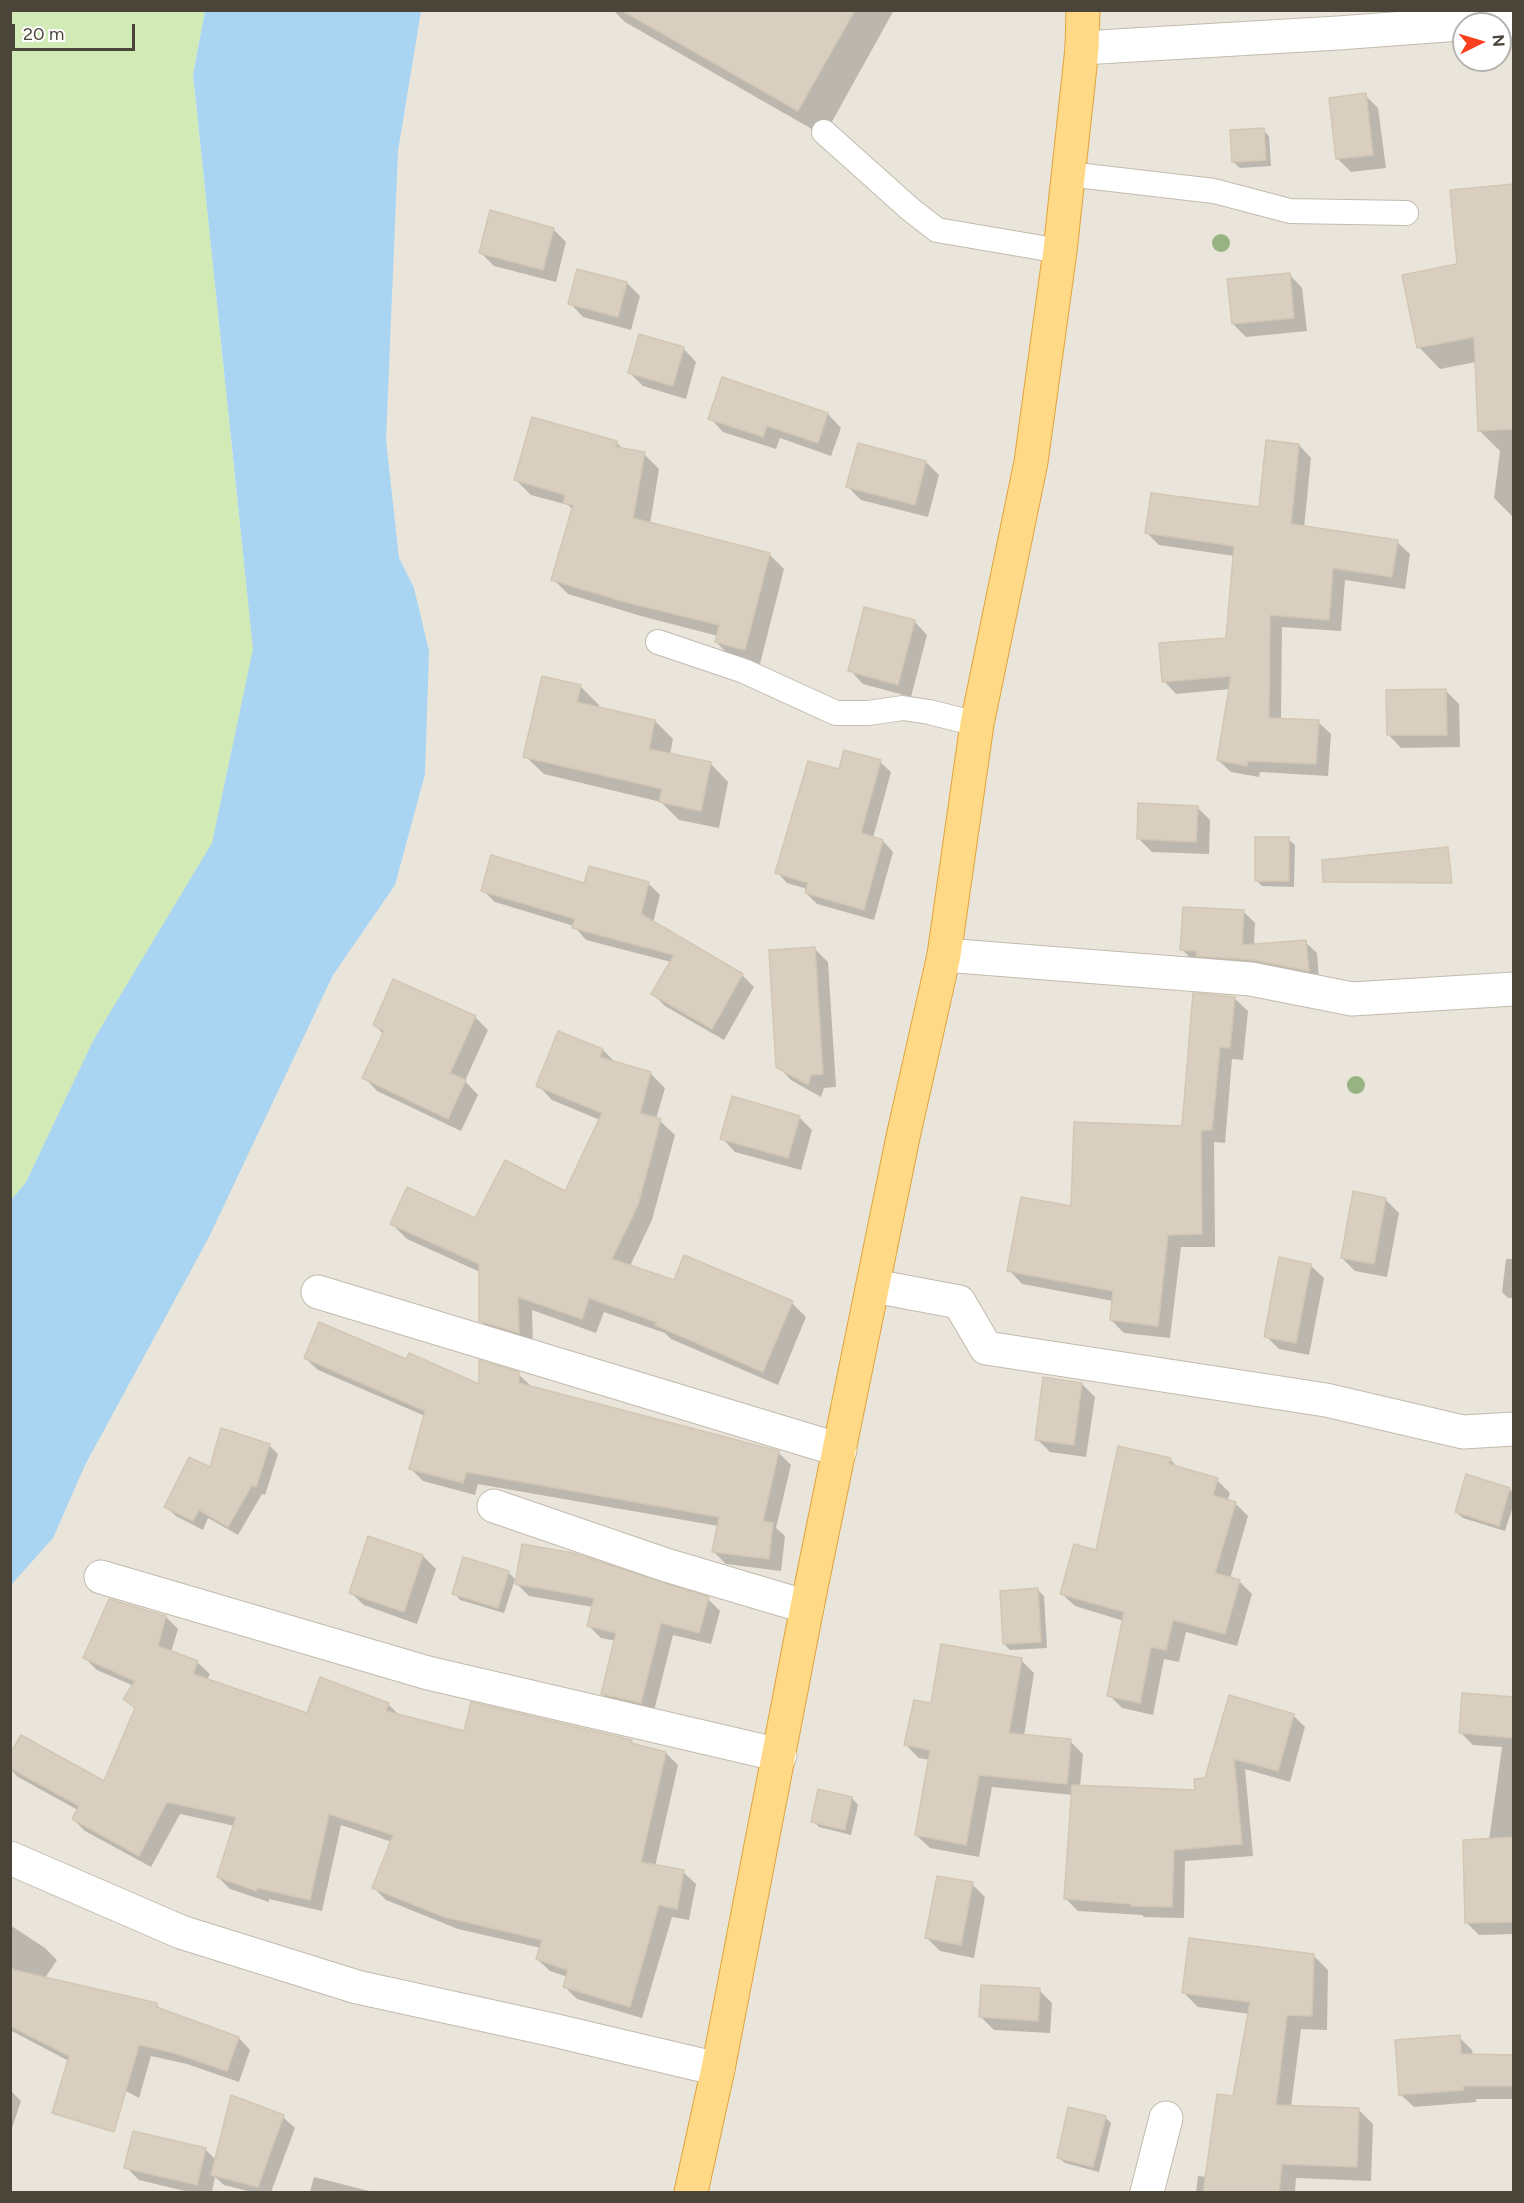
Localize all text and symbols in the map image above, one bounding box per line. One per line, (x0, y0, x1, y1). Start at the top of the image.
scale bar (15, 12, 138, 50)
north arrow (1452, 12, 1512, 72)
text: 20 m (23, 23, 64, 45)
text: N (1488, 34, 1508, 48)

